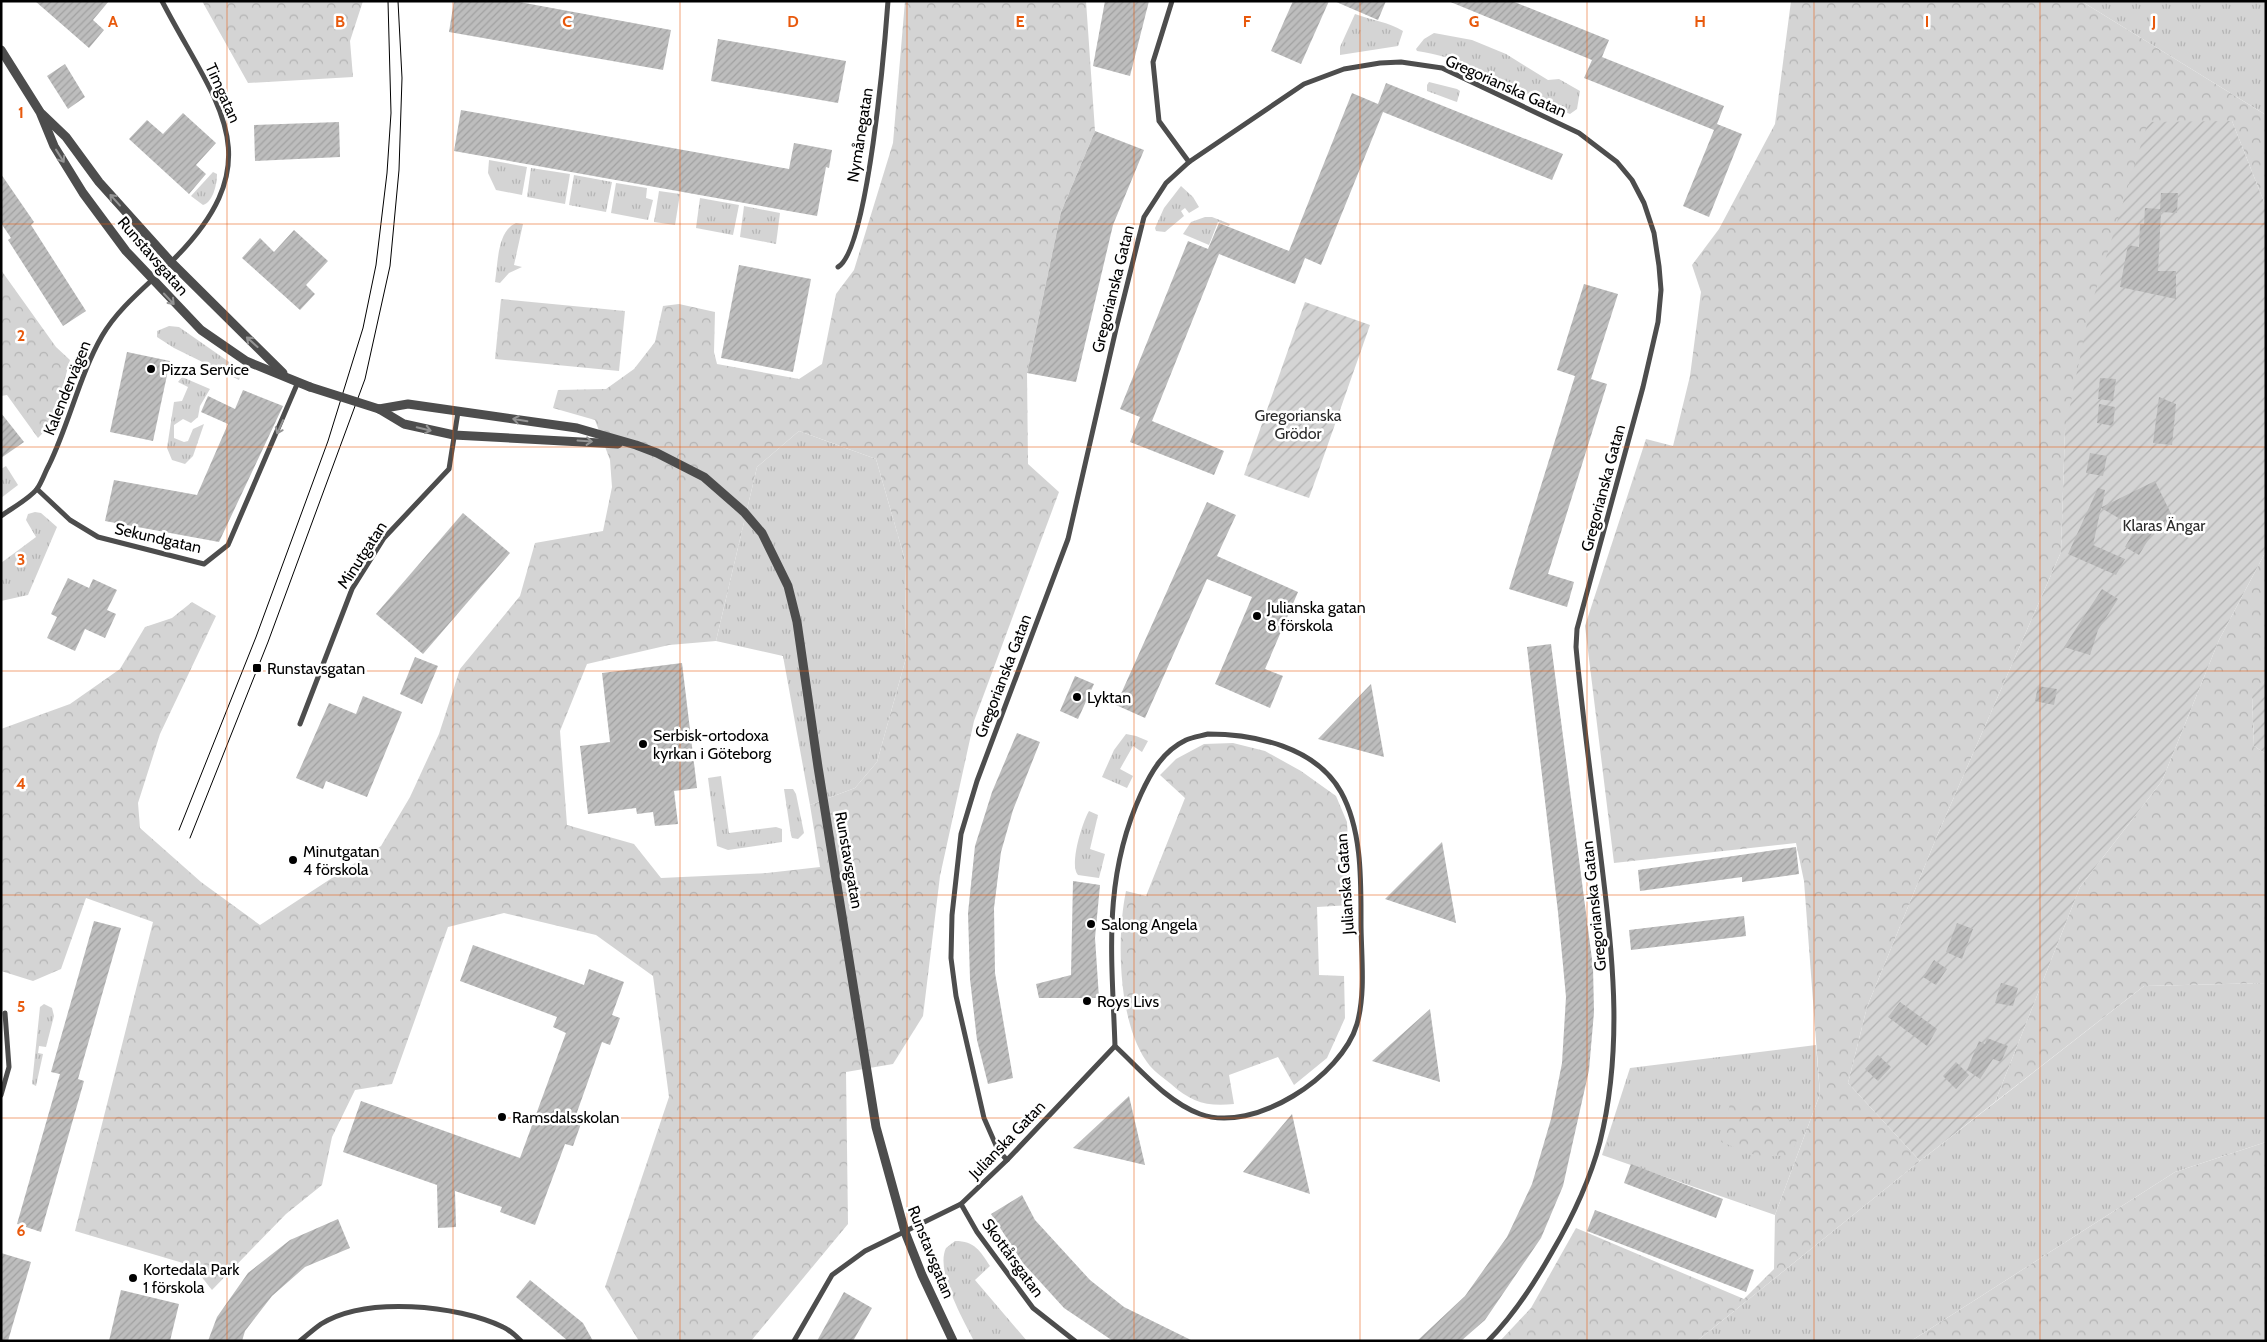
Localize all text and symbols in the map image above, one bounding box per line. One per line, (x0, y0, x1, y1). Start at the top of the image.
text: A (108, 12, 118, 31)
text: B (335, 12, 345, 31)
text: C (562, 12, 572, 31)
text: D (787, 12, 799, 31)
text: E (1015, 12, 1025, 31)
text: F (1243, 12, 1252, 31)
text: G (1469, 12, 1479, 31)
text: H (1694, 12, 1706, 31)
text: I (1925, 12, 1929, 31)
text: J (2151, 12, 2156, 31)
street label: Gregorianska Gatan (1442, 51, 1570, 121)
street label: Timgatan (201, 60, 245, 126)
street label: Nymånegatan (843, 86, 877, 184)
text: 1 (18, 103, 24, 122)
one-way arrow (55, 149, 65, 163)
one-way arrow (109, 193, 121, 206)
street label: Runstavsgatan (114, 213, 192, 299)
street label: Gregorianska Gatan (1088, 223, 1138, 355)
one-way arrow (163, 292, 175, 305)
text: 2 (17, 326, 25, 345)
one-way arrow (245, 336, 258, 348)
street label: Kalendervägen (39, 338, 95, 438)
place label: Pizza Service (161, 360, 249, 379)
marker: Pizza Service (145, 363, 157, 375)
park label: Gregorianska Grödor (1255, 406, 1342, 443)
one-way arrow (512, 414, 528, 424)
one-way arrow (275, 419, 285, 434)
street label: Gregorianska Gatan (1577, 422, 1629, 554)
one-way arrow (415, 425, 431, 434)
one-way arrow (577, 437, 593, 446)
park label: Klaras Ängar (2123, 516, 2206, 535)
street label: Minutgatan (333, 518, 391, 592)
street label: Sekundgatan (113, 519, 203, 557)
text: 3 (17, 550, 25, 569)
place label: Julianska gatan 8 förskola (1266, 598, 1366, 635)
marker: Julianska gatan 8 förskola (1251, 610, 1263, 622)
street label: Gregorianska Gatan (971, 611, 1035, 740)
place label: Runstavsgatan (267, 659, 365, 678)
marker: Runstavsgatan (251, 662, 263, 674)
place label: Lyktan (1087, 688, 1131, 707)
marker: Lyktan (1071, 691, 1083, 703)
place label: Serbisk-ortodoxa kyrkan i Göteborg (653, 726, 772, 763)
marker: Serbisk-ortodoxa kyrkan i Göteborg (637, 738, 649, 750)
text: 4 (16, 774, 26, 793)
street label: Runstavsgatan (831, 810, 867, 910)
street label: Julianska Gatan (1332, 833, 1358, 936)
street label: Gregorianska Gatan (1578, 840, 1610, 972)
place label: Minutgatan 4 förskola (303, 842, 380, 879)
marker: Minutgatan 4 förskola (287, 854, 299, 866)
place label: Salong Angela (1101, 915, 1198, 934)
marker: Salong Angela (1085, 918, 1097, 930)
place label: Roys Livs (1097, 992, 1159, 1011)
marker: Roys Livs (1081, 995, 1093, 1007)
text: 5 (17, 997, 25, 1016)
street label: Julianska Gatan (964, 1097, 1049, 1184)
place label: Ramsdalsskolan (512, 1108, 620, 1127)
marker: Ramsdalsskolan (496, 1111, 508, 1123)
street label: Runstavsgatan (904, 1203, 958, 1301)
street label: Skottårsgatan (978, 1215, 1048, 1301)
text: 6 (17, 1221, 26, 1240)
place label: Kortedala Park 1 förskola (143, 1260, 240, 1297)
marker: Kortedala Park 1 förskola (127, 1272, 139, 1284)

